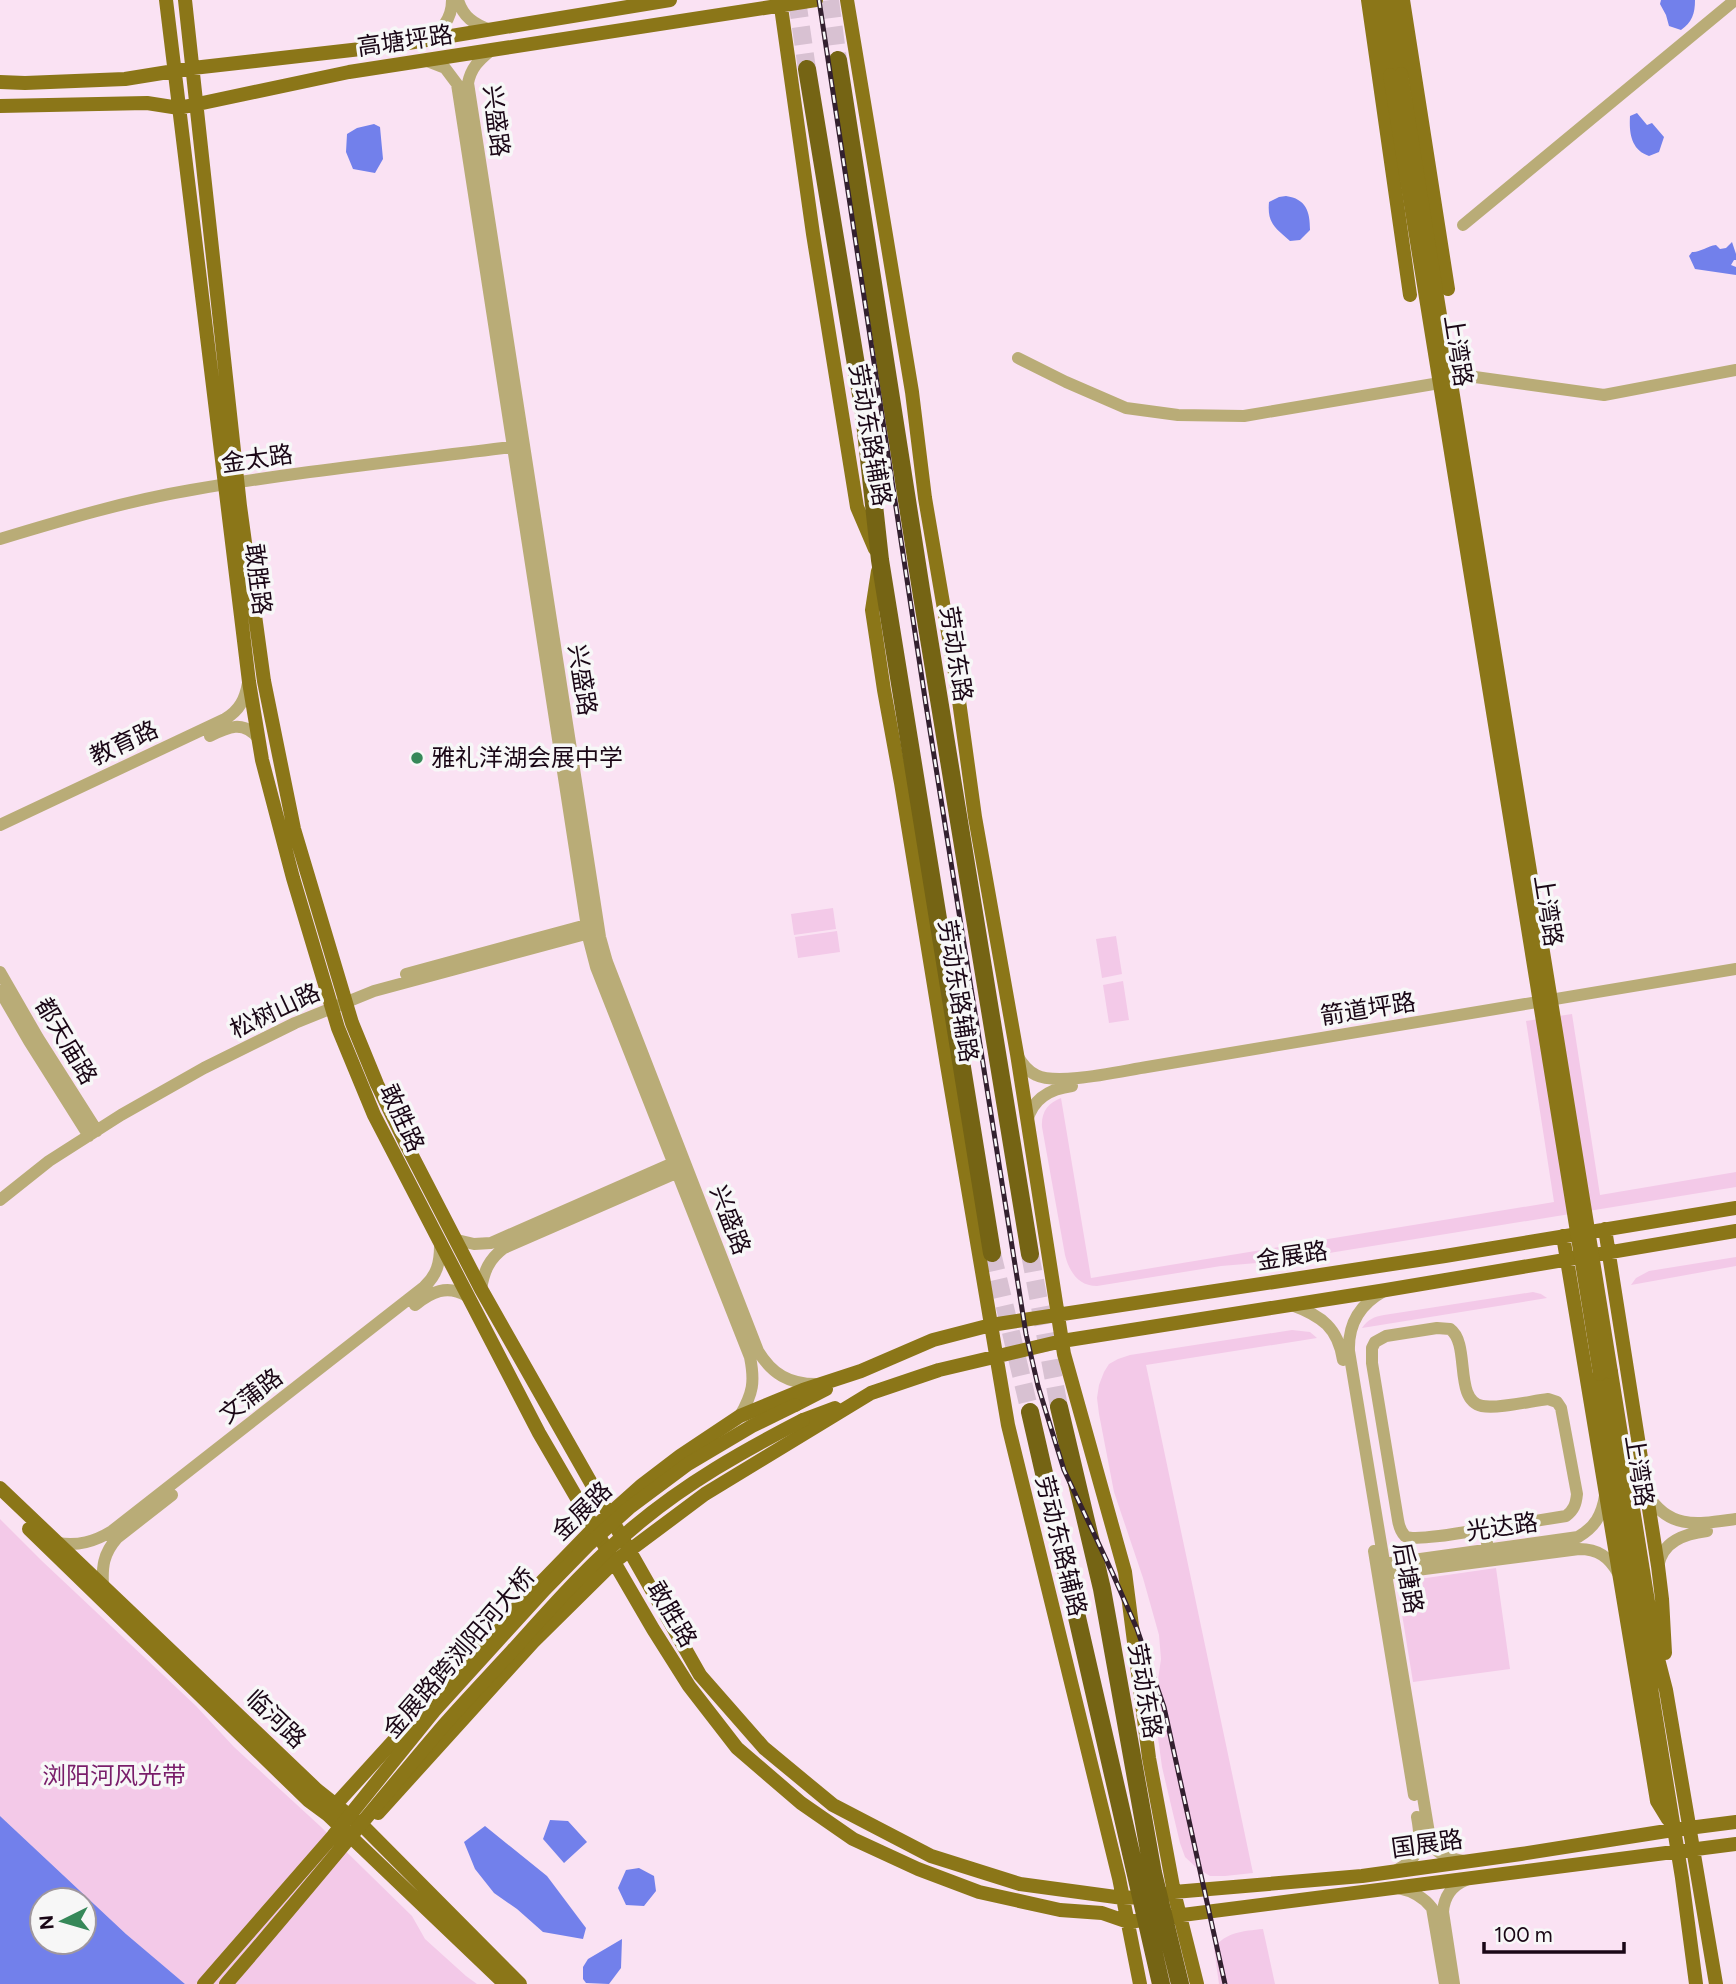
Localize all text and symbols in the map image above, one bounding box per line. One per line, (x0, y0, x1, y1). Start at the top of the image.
street label: 高塘坪路 (355, 19, 454, 62)
street label: 兴盛路 (478, 83, 515, 158)
street label: 上湾路 (1439, 313, 1478, 389)
street label: 劳动东路辅路 (844, 361, 897, 508)
street label: 金太路 (219, 439, 295, 478)
street label: 敢胜路 (240, 541, 277, 616)
street label: 劳动东路 (935, 604, 978, 704)
street label: 兴盛路 (563, 642, 602, 718)
street label: 教育路 (85, 714, 163, 771)
place label: 雅礼洋湖会展中学 (431, 743, 623, 772)
marker: 雅礼洋湖会展中学 (409, 750, 425, 766)
street label: 上湾路 (1529, 873, 1568, 949)
street label: 劳动东路辅路 (933, 918, 984, 1064)
street label: 松树山路 (225, 977, 324, 1044)
street label: 箭道坪路 (1318, 987, 1418, 1030)
street label: 都天庙路 (29, 992, 104, 1089)
street label: 敢胜路 (374, 1079, 431, 1157)
street label: 兴盛路 (704, 1181, 757, 1259)
street label: 金展路 (1254, 1236, 1330, 1275)
street label: 文蒲路 (213, 1362, 288, 1429)
street label: 上湾路 (1620, 1433, 1659, 1509)
street label: 劳动东路辅路 (1030, 1473, 1093, 1619)
street label: 金展路 (546, 1475, 618, 1546)
street label: 光达路 (1464, 1507, 1540, 1546)
street label: 后塘路 (1388, 1540, 1429, 1616)
street label: 金展路跨浏阳河大桥 (377, 1562, 540, 1744)
street label: 敢胜路 (641, 1575, 703, 1652)
street label: 劳动东路 (1123, 1641, 1168, 1741)
street label: 临河路 (240, 1683, 312, 1754)
park label: 浏阳河风光带 (42, 1761, 186, 1790)
street label: 国展路 (1389, 1824, 1465, 1863)
north arrow (28, 1886, 98, 1956)
scale bar (1484, 1910, 1624, 1954)
text: N (34, 1914, 59, 1931)
text: 100 m (1494, 1922, 1553, 1947)

